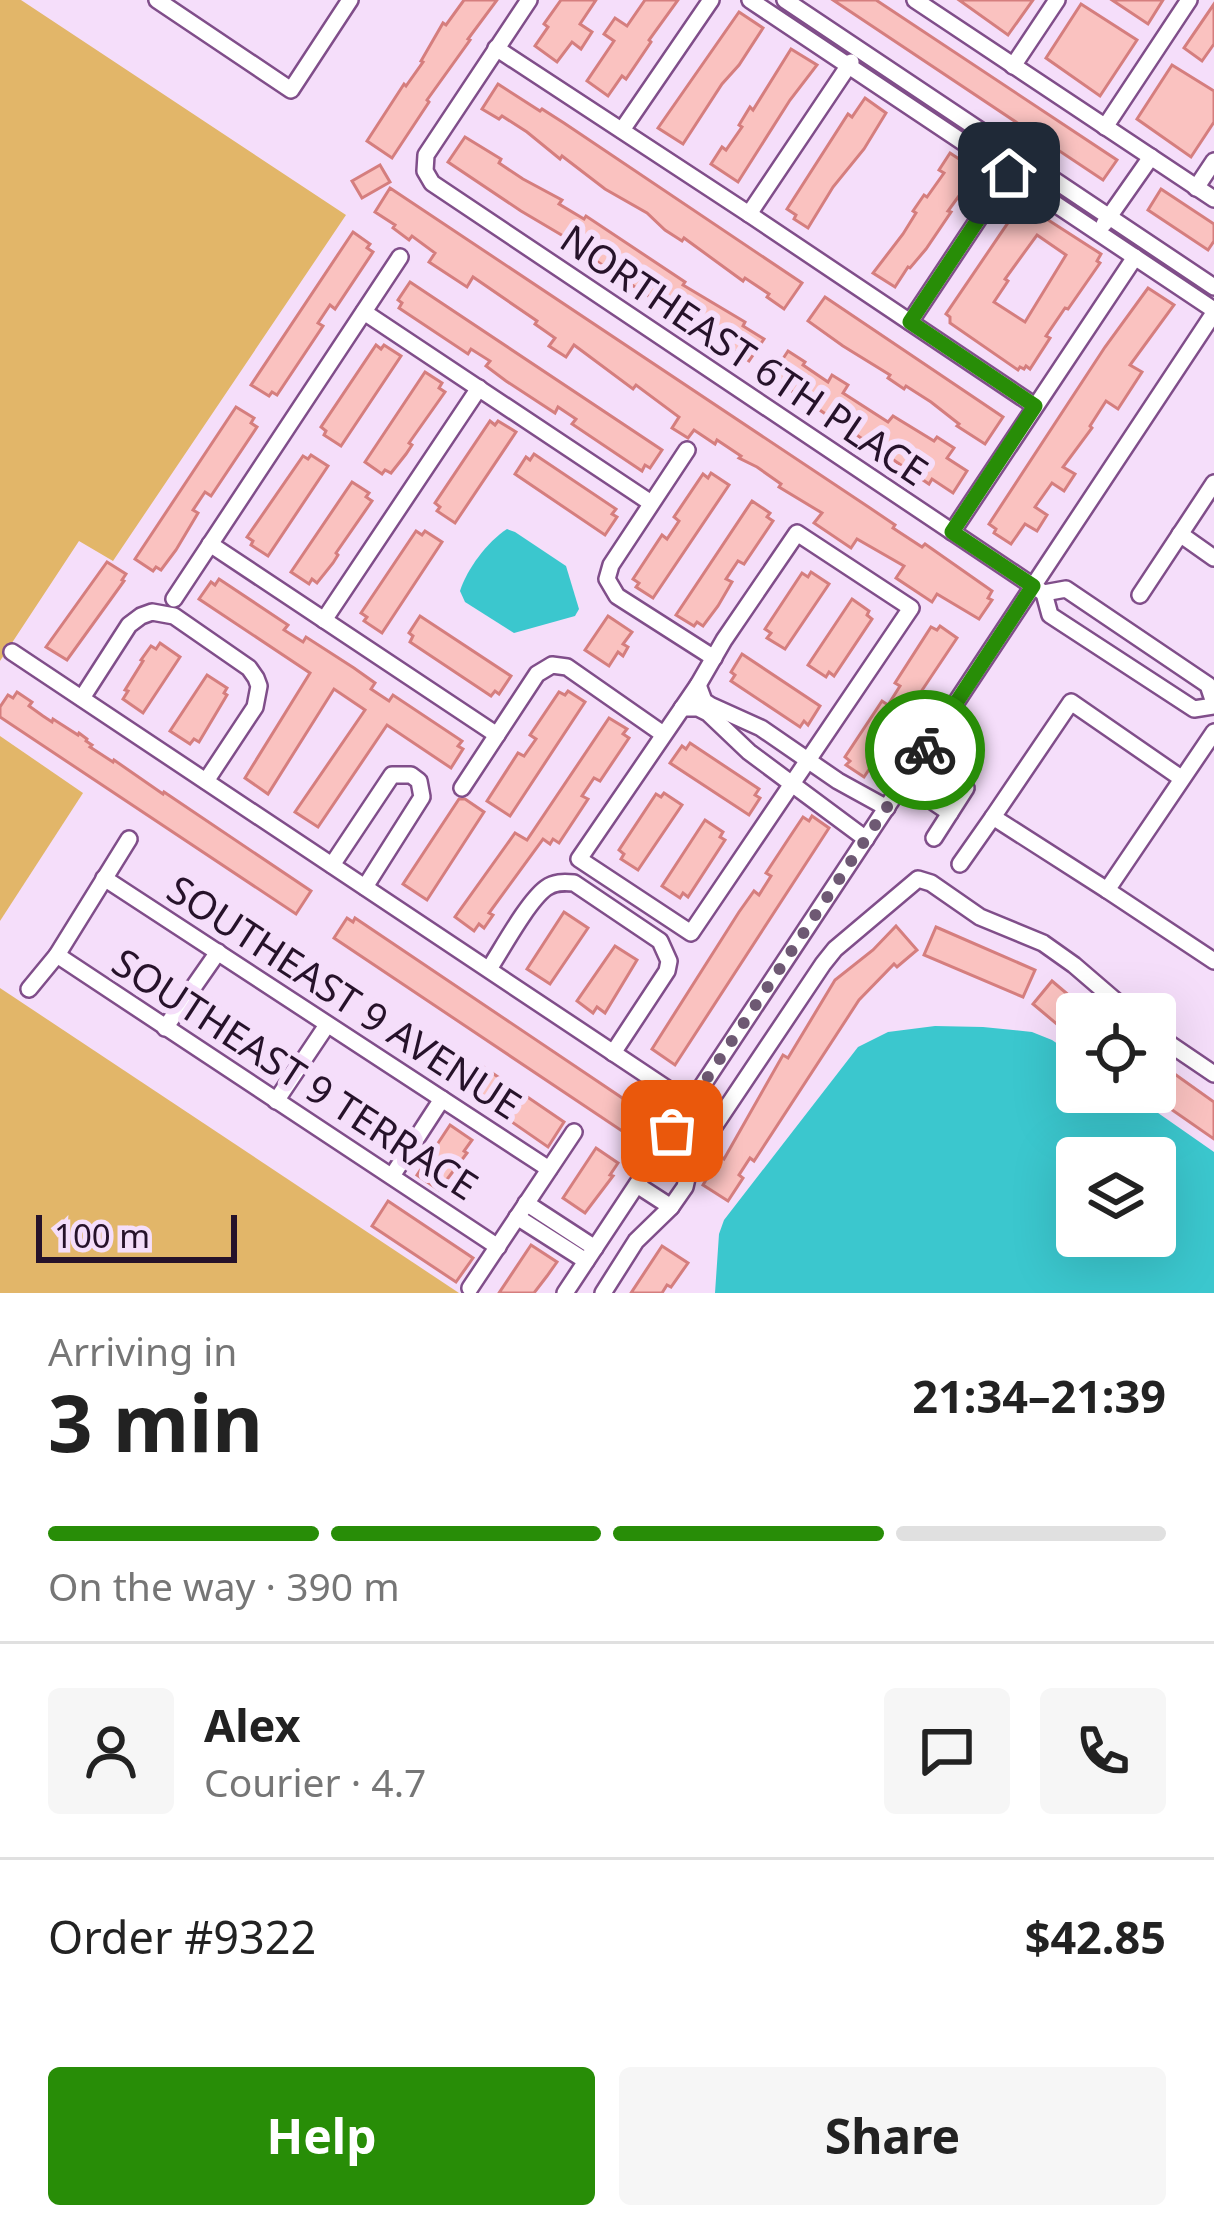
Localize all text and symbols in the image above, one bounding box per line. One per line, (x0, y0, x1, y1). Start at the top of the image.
pin (958, 122, 1060, 224)
icon: home (976, 140, 1042, 206)
street label: NORTHEAST 6TH PLACE (551, 211, 939, 497)
courier (865, 690, 985, 810)
icon: bike (892, 717, 958, 783)
street label: SOUTHEAST 9 AVENUE (158, 862, 532, 1130)
street label: SOUTHEAST 9 TERRACE (103, 935, 489, 1211)
map controls (1056, 993, 1176, 1257)
button: locate (1056, 993, 1176, 1113)
pin (621, 1080, 723, 1182)
icon: bag (639, 1098, 705, 1164)
button: layers (1056, 1137, 1176, 1257)
scale bar (36, 1209, 237, 1262)
text: 100 m (54, 1213, 150, 1258)
text: Arriving in (48, 1324, 237, 1377)
text: 21:34–21:39 (912, 1365, 1166, 1426)
text: 3 min (48, 1369, 263, 1475)
text: On the way · 390 m (48, 1559, 400, 1612)
button: person (48, 1688, 174, 1814)
button: chat (884, 1688, 1010, 1814)
button: phone (1040, 1688, 1166, 1814)
text: Alex (204, 1694, 301, 1755)
text: Courier · 4.7 (204, 1755, 426, 1808)
text: Order #9322 (48, 1906, 316, 1967)
text: $42.85 (1025, 1906, 1166, 1967)
button: Help (48, 2067, 595, 2205)
button: Share (619, 2067, 1166, 2205)

